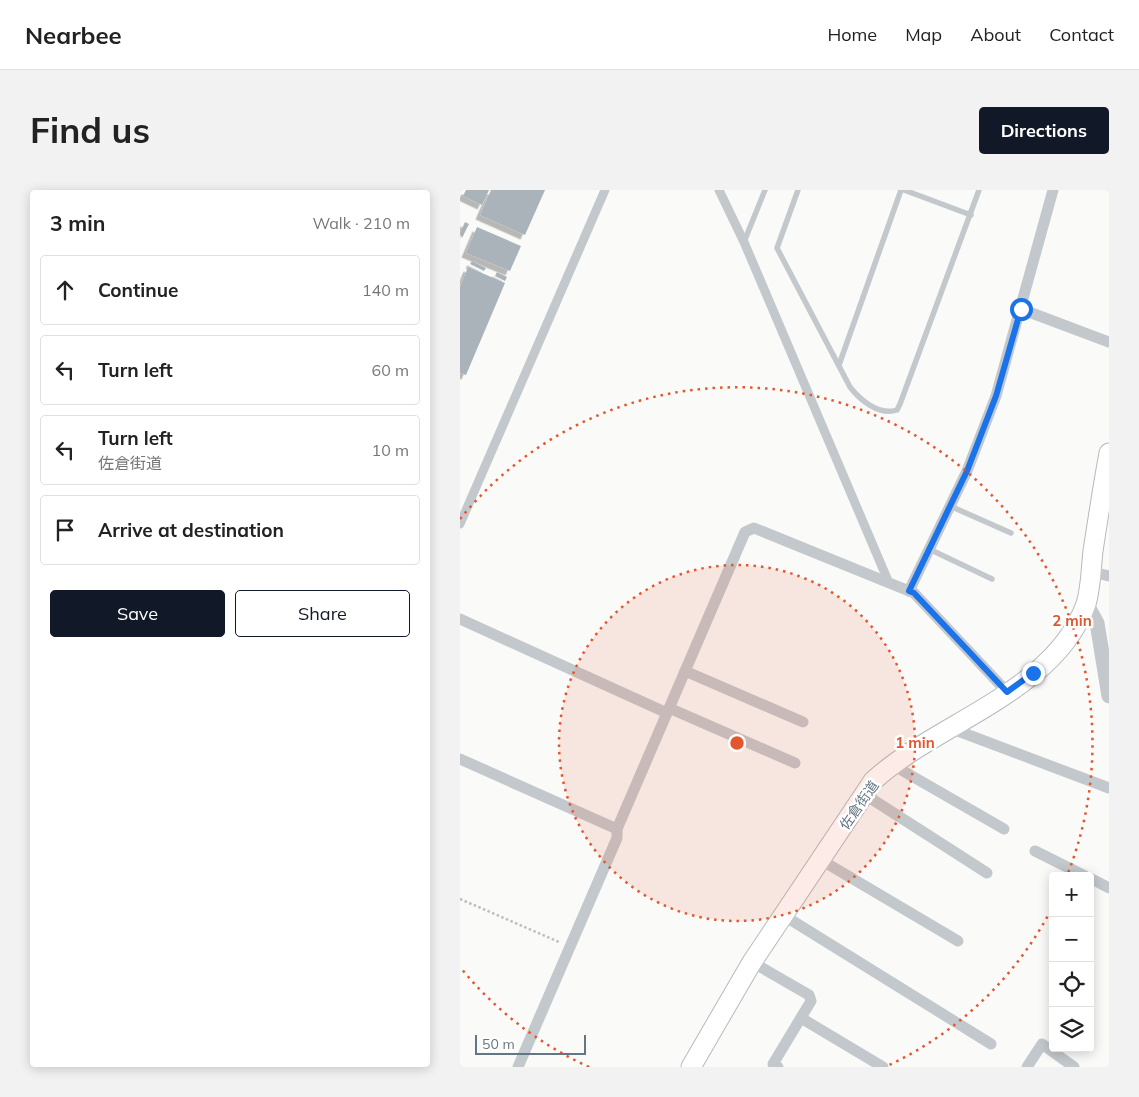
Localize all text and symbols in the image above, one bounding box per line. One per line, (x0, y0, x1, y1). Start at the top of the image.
text: Nearbee (25, 20, 122, 50)
text: Home (827, 23, 877, 46)
text: Map (905, 23, 942, 46)
text: About (970, 23, 1021, 46)
text: Contact (1049, 23, 1114, 46)
button: Directions (979, 107, 1109, 154)
text: Find us (30, 108, 150, 152)
text: 3 min (50, 210, 105, 236)
text: Walk · 210 m (312, 213, 410, 233)
icon: ahead (51, 276, 79, 304)
text: Continue (98, 278, 178, 302)
text: 140 m (362, 280, 409, 300)
route start (1010, 298, 1033, 321)
icon: left (51, 356, 79, 384)
text: Turn left (98, 358, 173, 382)
text: 60 m (372, 360, 409, 380)
text: Turn left (98, 426, 173, 450)
icon: left (51, 436, 79, 464)
text: 10 m (372, 440, 409, 460)
text: 佐倉街道 (98, 453, 162, 473)
icon: arrive (51, 516, 79, 544)
text: Arrive at destination (98, 518, 284, 542)
button: Save (50, 590, 225, 637)
button: Share (235, 590, 410, 637)
text: 2 min (1052, 611, 1092, 630)
route end (1022, 662, 1045, 685)
text: 1 min (895, 733, 935, 752)
centre of rings (728, 734, 746, 752)
street label: 佐倉街道 (836, 777, 882, 833)
map controls (1049, 872, 1094, 1052)
button: + (1049, 872, 1094, 917)
button: − (1049, 917, 1094, 962)
button: locate (1049, 962, 1094, 1007)
button: layers (1049, 1007, 1094, 1052)
scale bar (475, 1032, 586, 1055)
text: 50 m (482, 1035, 515, 1053)

